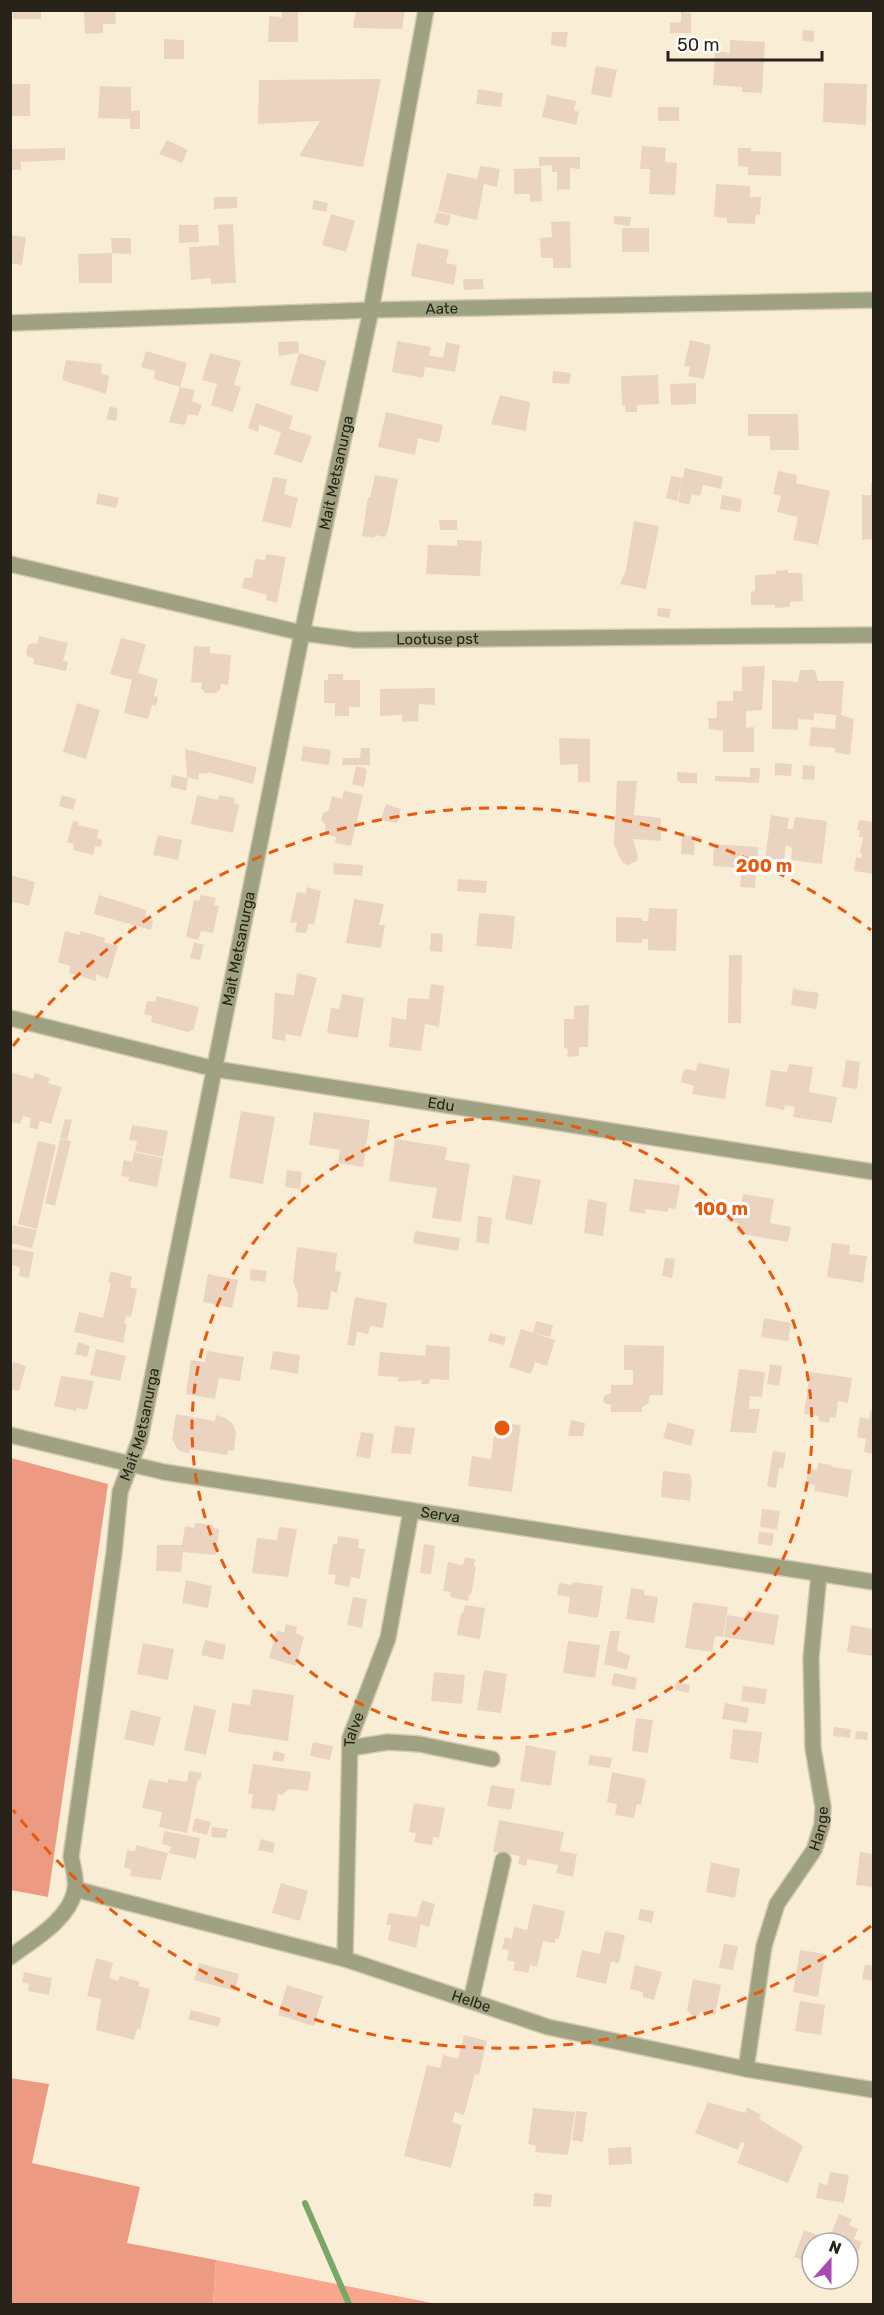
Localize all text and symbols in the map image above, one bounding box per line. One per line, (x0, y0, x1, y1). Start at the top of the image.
scale bar (668, 24, 822, 62)
text: 50 m (677, 34, 720, 56)
street label: Aate (425, 299, 458, 318)
street label: Mait Metsanurga (315, 414, 357, 531)
street label: Lootuse pst (396, 630, 479, 649)
text: 200 m (736, 855, 792, 877)
street label: Mait Metsanurga (218, 890, 259, 1008)
street label: Edu (426, 1093, 456, 1115)
text: 100 m (694, 1198, 748, 1220)
street label: Mait Metsanurga (116, 1366, 163, 1483)
centre of rings (492, 1418, 512, 1438)
street label: Serva (419, 1503, 461, 1527)
street label: Talve (341, 1710, 368, 1747)
street label: Hange (805, 1806, 832, 1853)
street label: Helbe (449, 1986, 493, 2016)
north arrow (800, 2231, 860, 2291)
text: N (826, 2237, 844, 2258)

